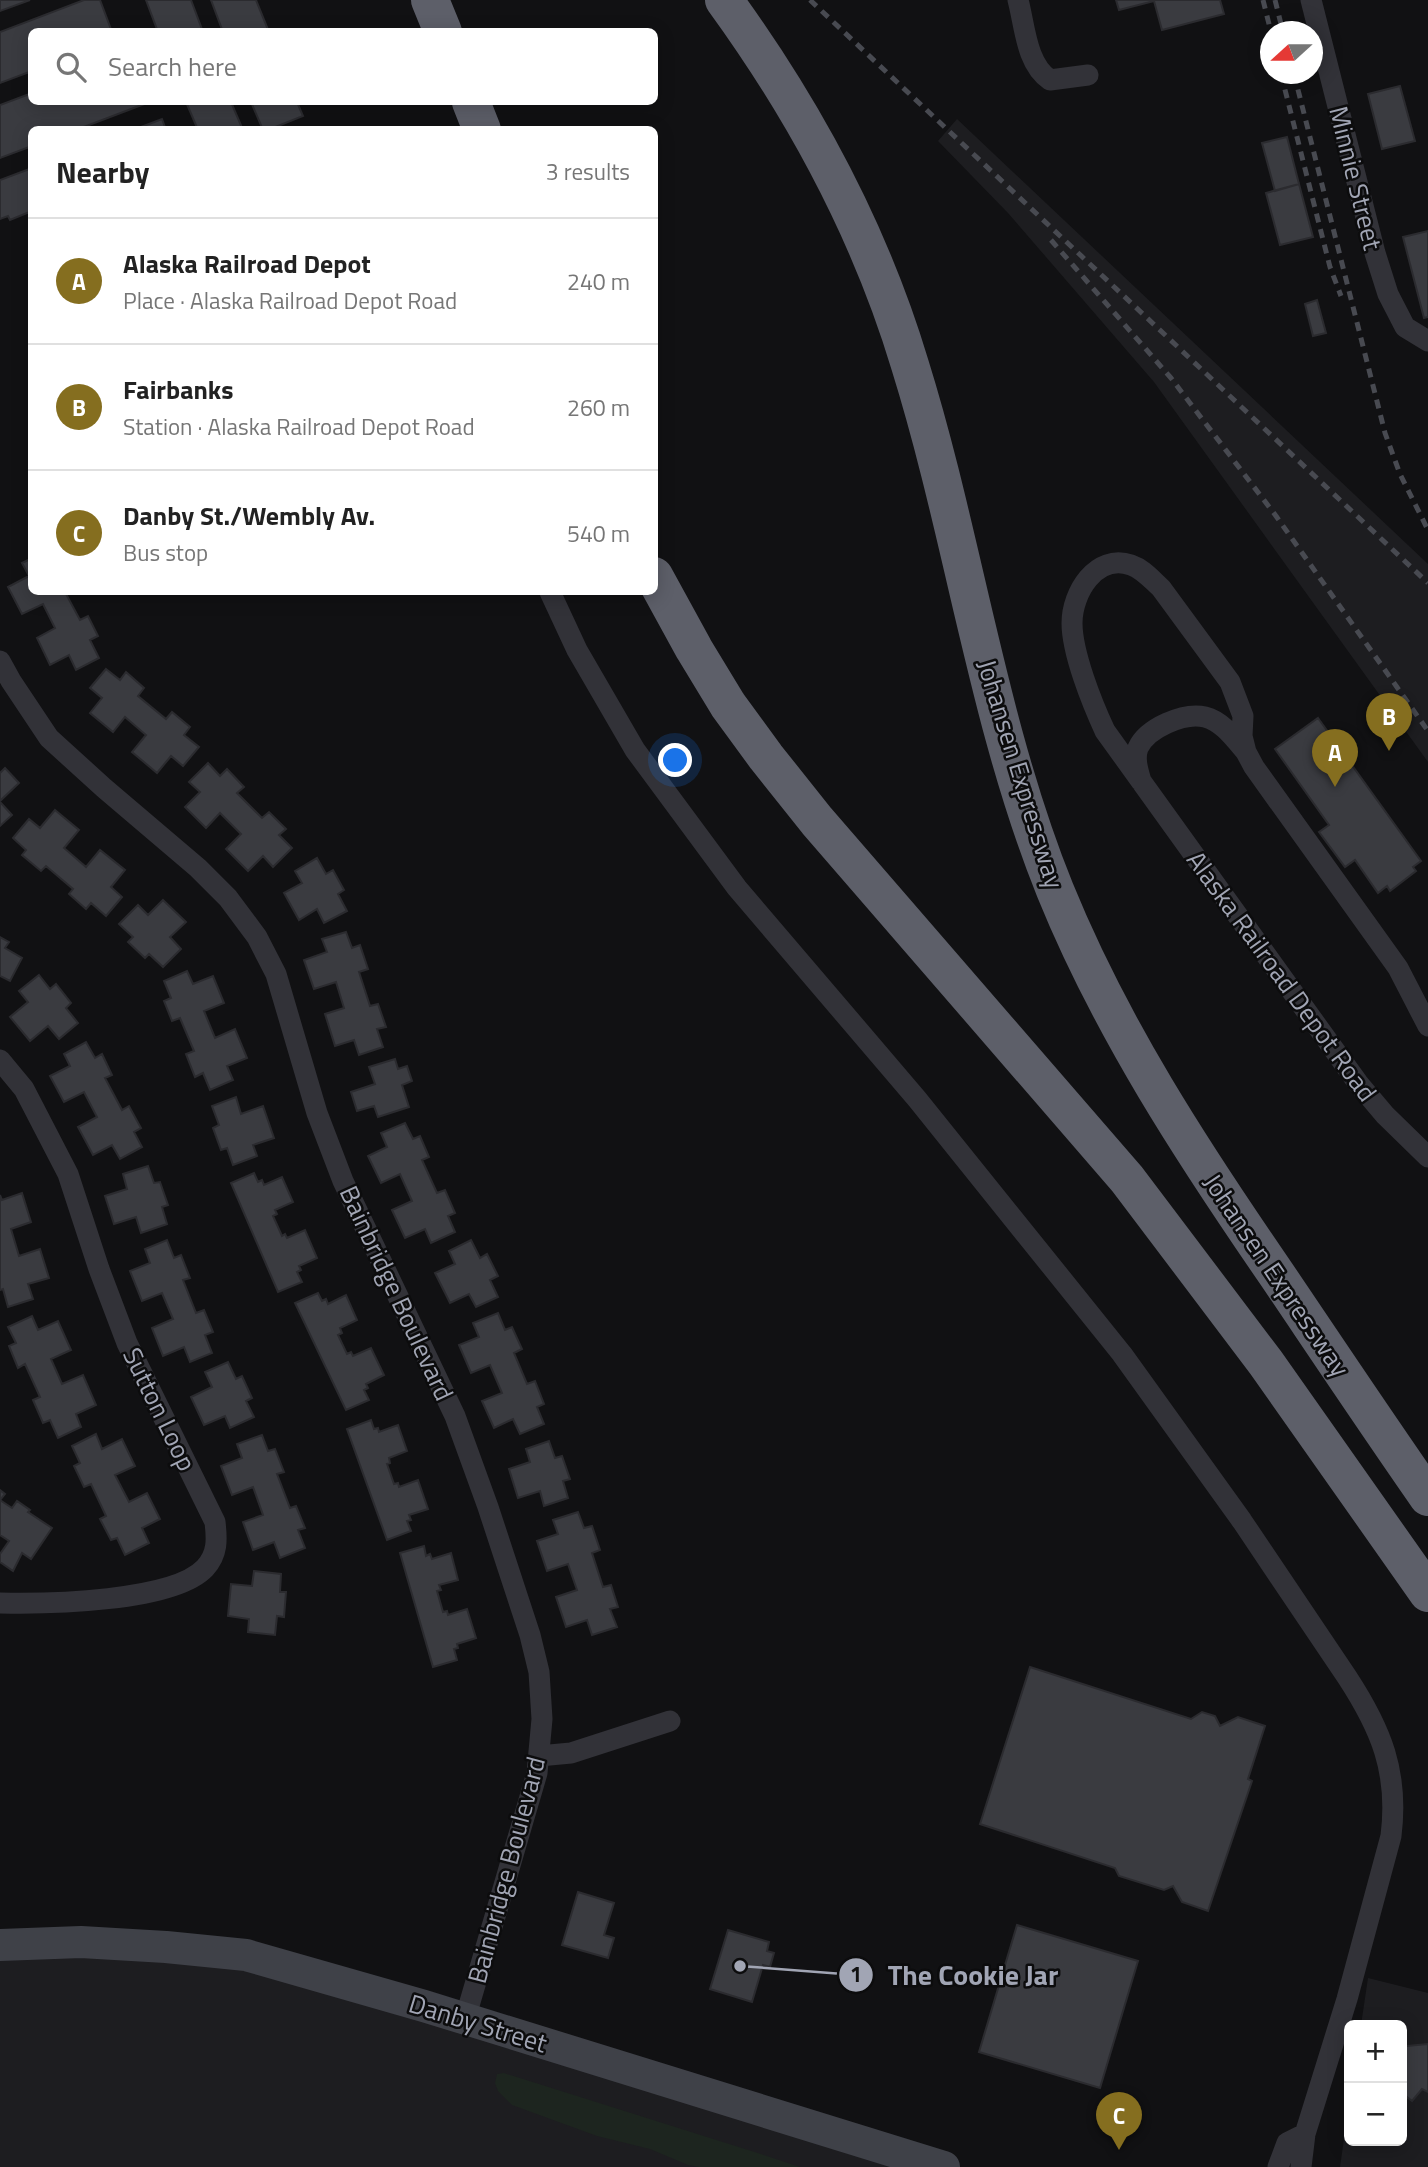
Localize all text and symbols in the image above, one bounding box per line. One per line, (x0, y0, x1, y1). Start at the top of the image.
north arrow (1260, 21, 1323, 84)
search box (28, 28, 658, 105)
text: Search here (108, 47, 237, 86)
icon: search (52, 48, 90, 86)
street label: Minnie Street (1319, 102, 1393, 254)
text: Nearby (56, 149, 149, 195)
text: 3 results (546, 154, 630, 189)
text: Alaska Railroad Depot (123, 244, 371, 283)
text: A (72, 264, 86, 299)
text: 240 m (567, 264, 630, 299)
text: Place · Alaska Railroad Depot Road (123, 283, 457, 318)
text: Fairbanks (123, 370, 234, 409)
text: B (72, 390, 86, 425)
text: 260 m (567, 390, 630, 425)
text: Station · Alaska Railroad Depot Road (123, 409, 475, 444)
text: Danby St./Wembly Av. (123, 496, 375, 535)
text: C (73, 516, 85, 551)
text: 540 m (567, 516, 630, 551)
text: Bus stop (123, 535, 208, 570)
street label: Johansen Expressway (968, 655, 1074, 893)
pin: B (1366, 693, 1412, 751)
pin: A (1312, 729, 1358, 787)
your location (658, 743, 692, 777)
street label: Alaska Railroad Depot Road (1178, 842, 1386, 1110)
street label: Johansen Expressway (1194, 1165, 1360, 1385)
street label: Bainbridge Boulevard (330, 1179, 464, 1407)
street label: Sutton Loop (113, 1341, 207, 1477)
street label: Bainbridge Boulevard (457, 1752, 555, 1988)
callout: The Cookie Jar (839, 1951, 1072, 2000)
text: The Cookie Jar (888, 1953, 1058, 1996)
text: 1 (850, 1958, 862, 1990)
street label: Danby Street (404, 1984, 552, 2062)
map controls (1344, 2020, 1407, 2146)
button: + (1344, 2020, 1407, 2083)
button: − (1344, 2083, 1407, 2146)
pin: C (1096, 2092, 1142, 2150)

